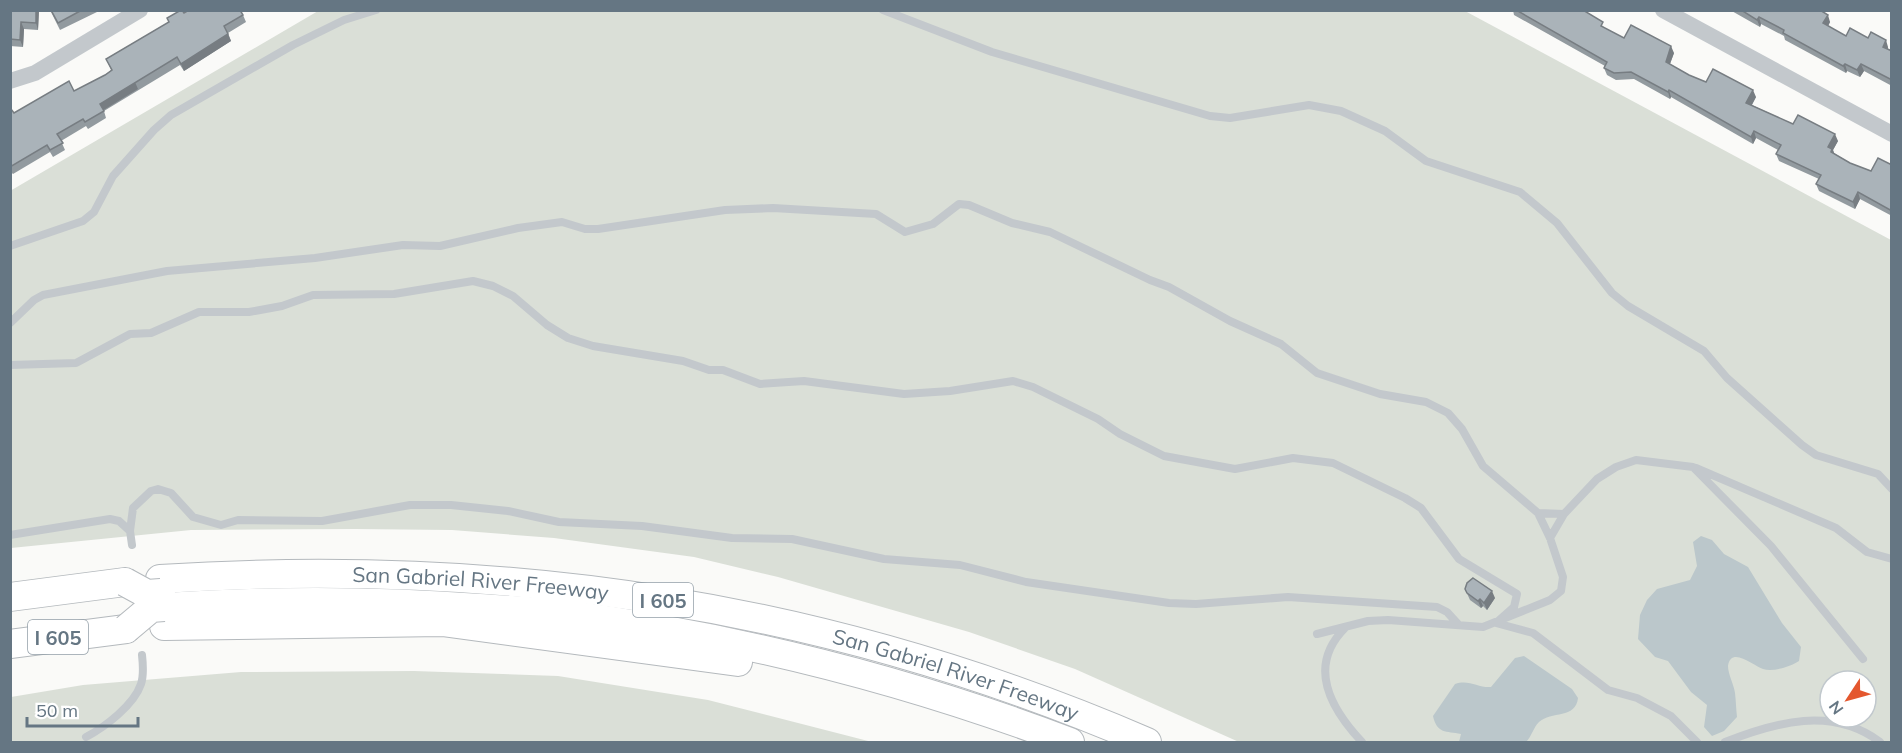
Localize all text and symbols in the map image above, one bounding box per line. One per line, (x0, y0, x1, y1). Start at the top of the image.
street label: San Gabriel River Freeway (352, 561, 610, 605)
road number: I 605 (633, 583, 693, 617)
road number: I 605 (28, 620, 88, 654)
street label: San Gabriel River Freeway (830, 623, 1083, 726)
north arrow (1818, 669, 1878, 729)
scale bar (27, 690, 138, 728)
text: N (1824, 697, 1848, 719)
text: 50 m (36, 699, 78, 722)

